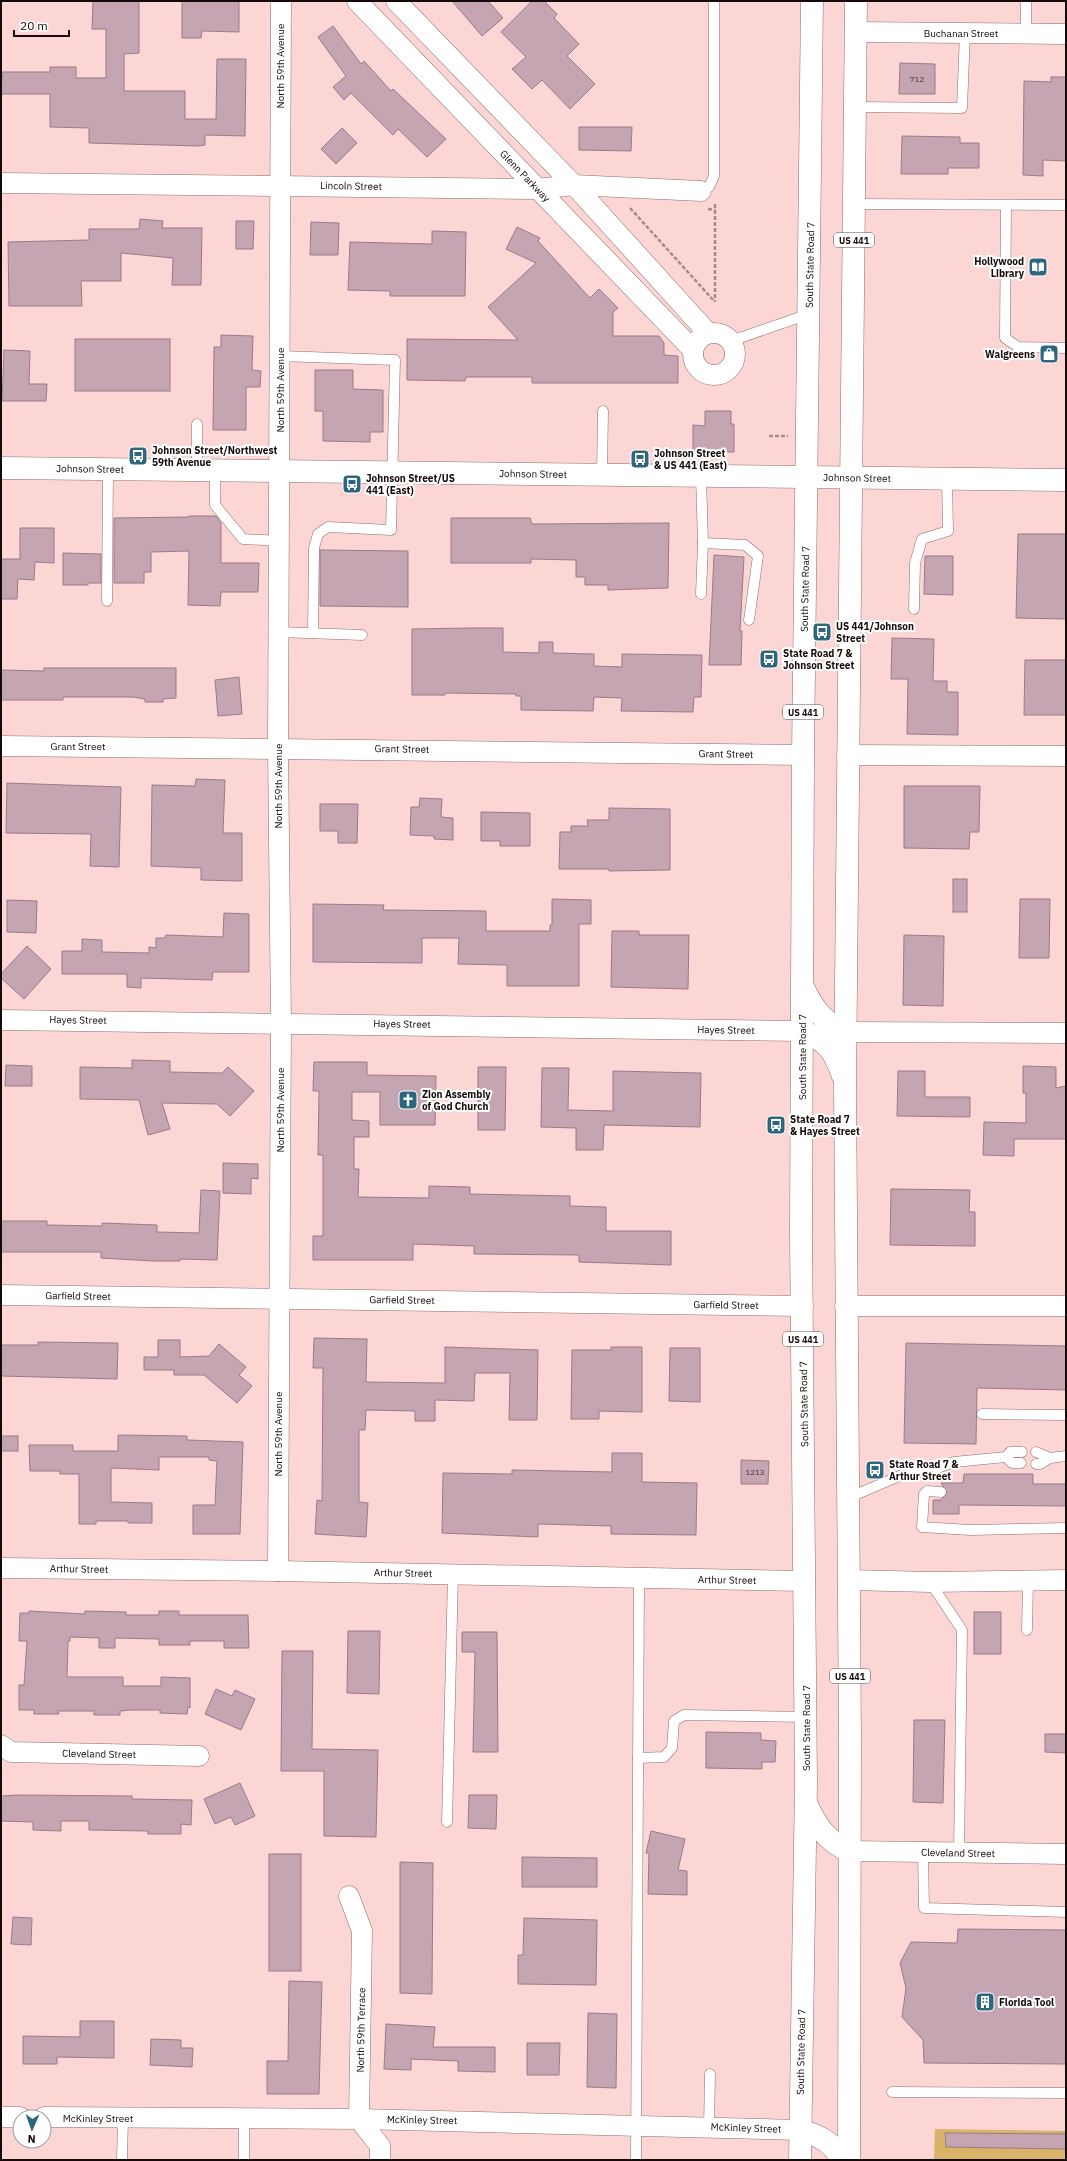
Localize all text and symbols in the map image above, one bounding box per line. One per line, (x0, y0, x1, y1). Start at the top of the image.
scale bar (14, 12, 69, 38)
text: 20 m (20, 18, 48, 33)
street label: North 59th Avenue (274, 23, 287, 108)
street label: Buchanan Street (924, 27, 999, 40)
house number: 712 (910, 74, 924, 84)
street label: Glenn Parkway (497, 147, 553, 205)
street label: Lincoln Street (320, 179, 383, 193)
street label: South State Road 7 (803, 222, 817, 308)
road number: US 441 (834, 233, 874, 247)
place label: Hollywood Library (974, 255, 1025, 280)
library icon: Hollywood Library (1027, 256, 1049, 278)
shop icon: Walgreens (1038, 343, 1060, 365)
street label: North 59th Avenue (274, 347, 287, 432)
place label: Walgreens (985, 348, 1035, 361)
place label: Johnson Street/Northwest 59th Avenue (152, 444, 277, 469)
bus stop icon: Johnson Street/Northwest 59th Avenue (127, 445, 149, 467)
place label: Johnson Street & US 441 (East) (654, 447, 727, 472)
bus stop icon: Johnson Street & US 441 (East) (629, 448, 651, 470)
street label: Johnson Street (56, 462, 125, 476)
street label: Johnson Street (499, 467, 568, 481)
street label: Johnson Street (823, 471, 892, 485)
place label: Johnson Street/US 441 (East) (366, 472, 455, 497)
bus stop icon: Johnson Street/US 441 (East) (341, 473, 363, 495)
street label: South State Road 7 (798, 546, 812, 632)
place label: US 441/Johnson Street (836, 620, 914, 645)
bus stop icon: US 441/Johnson Street (811, 621, 833, 643)
place label: State Road 7 & Johnson Street (783, 647, 854, 672)
bus stop icon: State Road 7 & Johnson Street (758, 648, 780, 670)
road number: US 441 (783, 705, 823, 719)
street label: Grant Street (51, 740, 106, 753)
street label: Grant Street (374, 742, 430, 756)
street label: North 59th Avenue (272, 743, 285, 828)
street label: Grant Street (698, 747, 754, 761)
street label: Hayes Street (49, 1013, 107, 1027)
street label: South State Road 7 (796, 1014, 809, 1100)
street label: Hayes Street (373, 1017, 431, 1031)
street label: Hayes Street (697, 1023, 755, 1037)
street label: North 59th Avenue (274, 1067, 287, 1152)
place label: Zion Assembly of God Church (422, 1088, 491, 1113)
church icon: Zion Assembly of God Church (397, 1089, 419, 1111)
place label: State Road 7 & Hayes Street (790, 1113, 860, 1138)
bus stop icon: State Road 7 & Hayes Street (765, 1114, 787, 1136)
street label: Garfield Street (45, 1289, 111, 1303)
street label: Garfield Street (369, 1293, 435, 1307)
street label: Garfield Street (693, 1298, 759, 1312)
road number: US 441 (783, 1332, 823, 1346)
street label: South State Road 7 (797, 1361, 811, 1447)
street label: North 59th Avenue (272, 1391, 285, 1476)
place label: State Road 7 & Arthur Street (889, 1458, 959, 1483)
bus stop icon: State Road 7 & Arthur Street (864, 1459, 886, 1481)
house number: 1213 (745, 1467, 765, 1477)
street label: Arthur Street (50, 1562, 109, 1576)
street label: Arthur Street (374, 1566, 433, 1580)
street label: Arthur Street (698, 1573, 757, 1587)
road number: US 441 (830, 1669, 870, 1683)
street label: South State Road 7 (800, 1685, 813, 1771)
street label: Cleveland Street (62, 1747, 137, 1761)
street label: Cleveland Street (921, 1846, 996, 1860)
street label: North 59th Terrace (354, 1987, 368, 2073)
building icon: Florida Tool (974, 1991, 996, 2013)
place label: Florida Tool (999, 1996, 1054, 2009)
street label: South State Road 7 (794, 2009, 808, 2095)
north arrow (12, 2109, 52, 2149)
street label: McKinley Street (63, 2112, 134, 2125)
street label: McKinley Street (387, 2113, 458, 2127)
street label: McKinley Street (710, 2120, 782, 2136)
text: N (27, 2132, 36, 2146)

